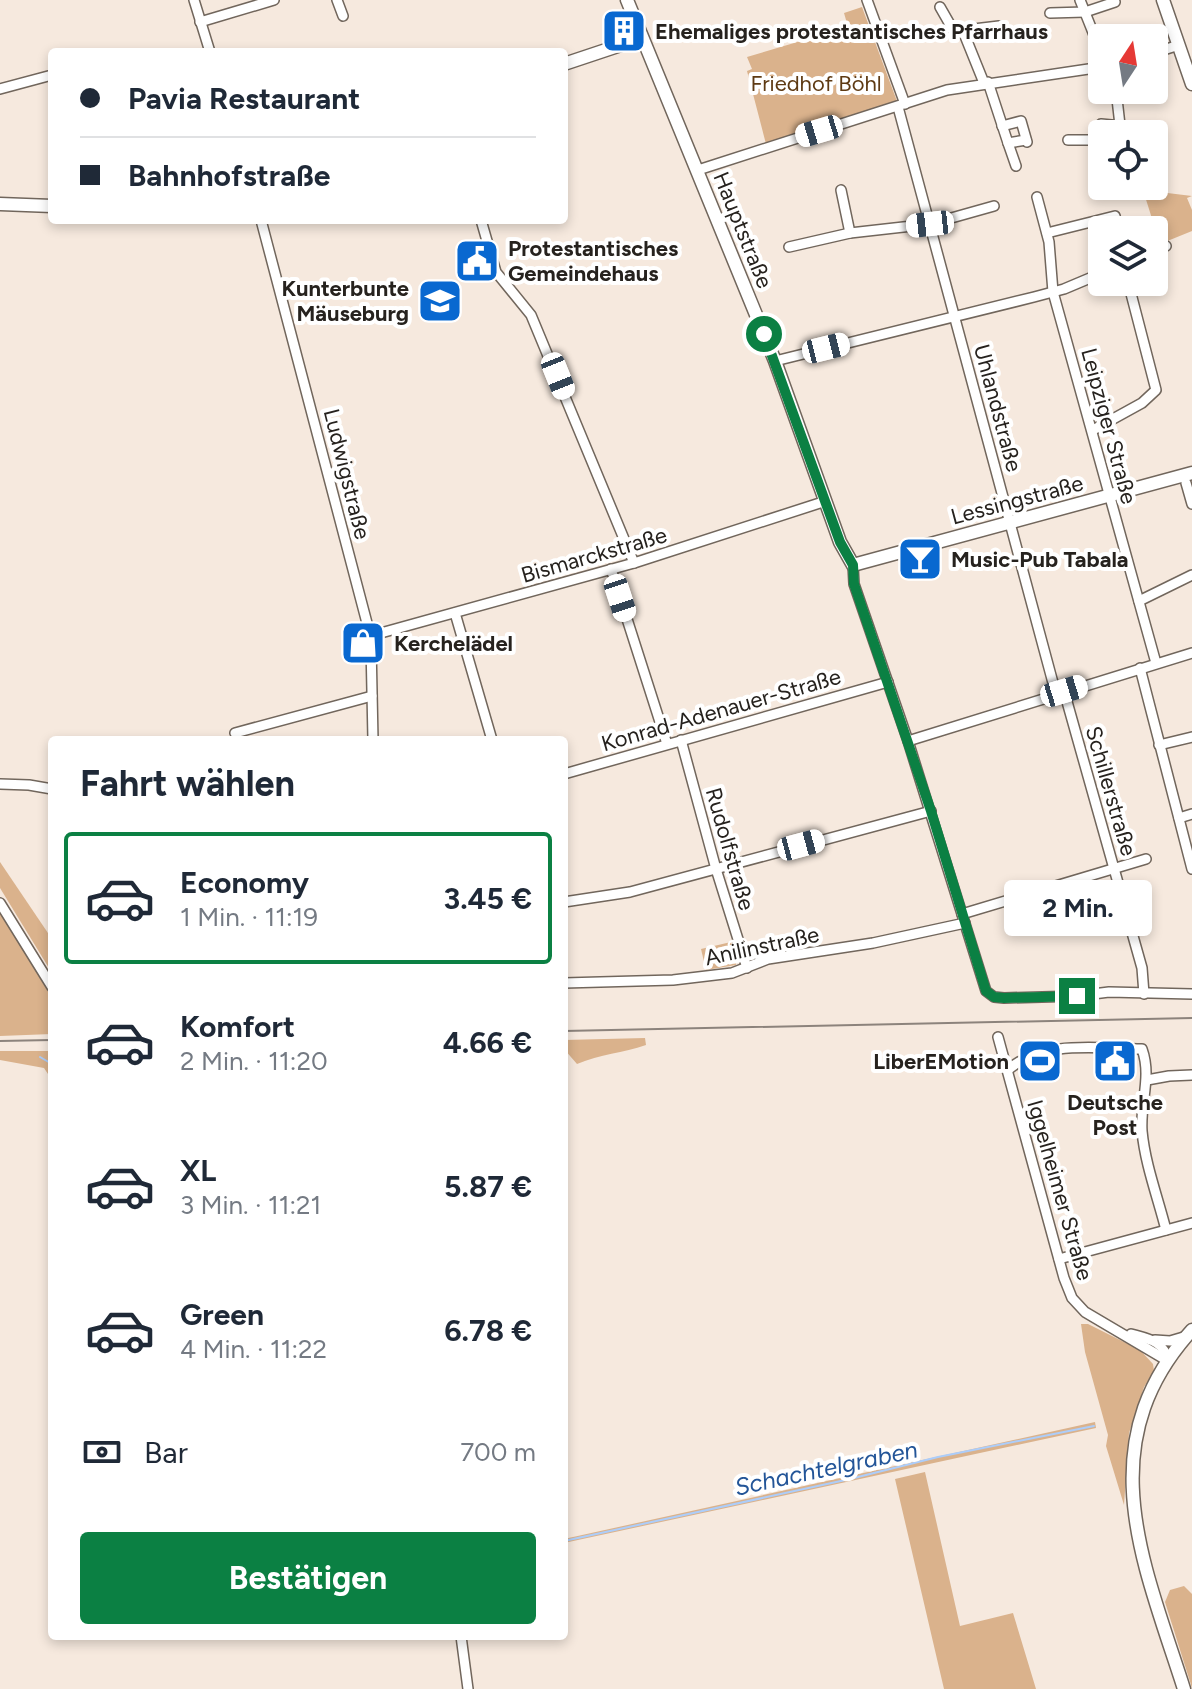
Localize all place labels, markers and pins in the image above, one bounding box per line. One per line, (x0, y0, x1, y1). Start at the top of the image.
building icon: Ehemaliges protestantisches Pfarrhaus (600, 7, 648, 55)
place label: Ehemaliges protestantisches Pfarrhaus (655, 18, 1048, 45)
place label: Protestantisches Gemeindehaus (508, 235, 678, 287)
public building icon: Protestantisches Gemeindehaus (453, 237, 501, 285)
place label: Kunterbunte Mäuseburg (281, 275, 409, 327)
school or university icon: Kunterbunte Mäuseburg (416, 277, 464, 325)
bar icon: Music-Pub Tabala (896, 535, 944, 583)
place label: Music-Pub Tabala (951, 546, 1129, 573)
shop icon: Kerchelädel (339, 619, 387, 667)
place label: Kerchelädel (394, 630, 513, 657)
sports icon: LiberEMotion (1016, 1037, 1064, 1085)
public building icon: Deutsche Post (1091, 1037, 1139, 1085)
place label: LiberEMotion (873, 1048, 1009, 1075)
place label: Deutsche Post (1067, 1089, 1163, 1141)

